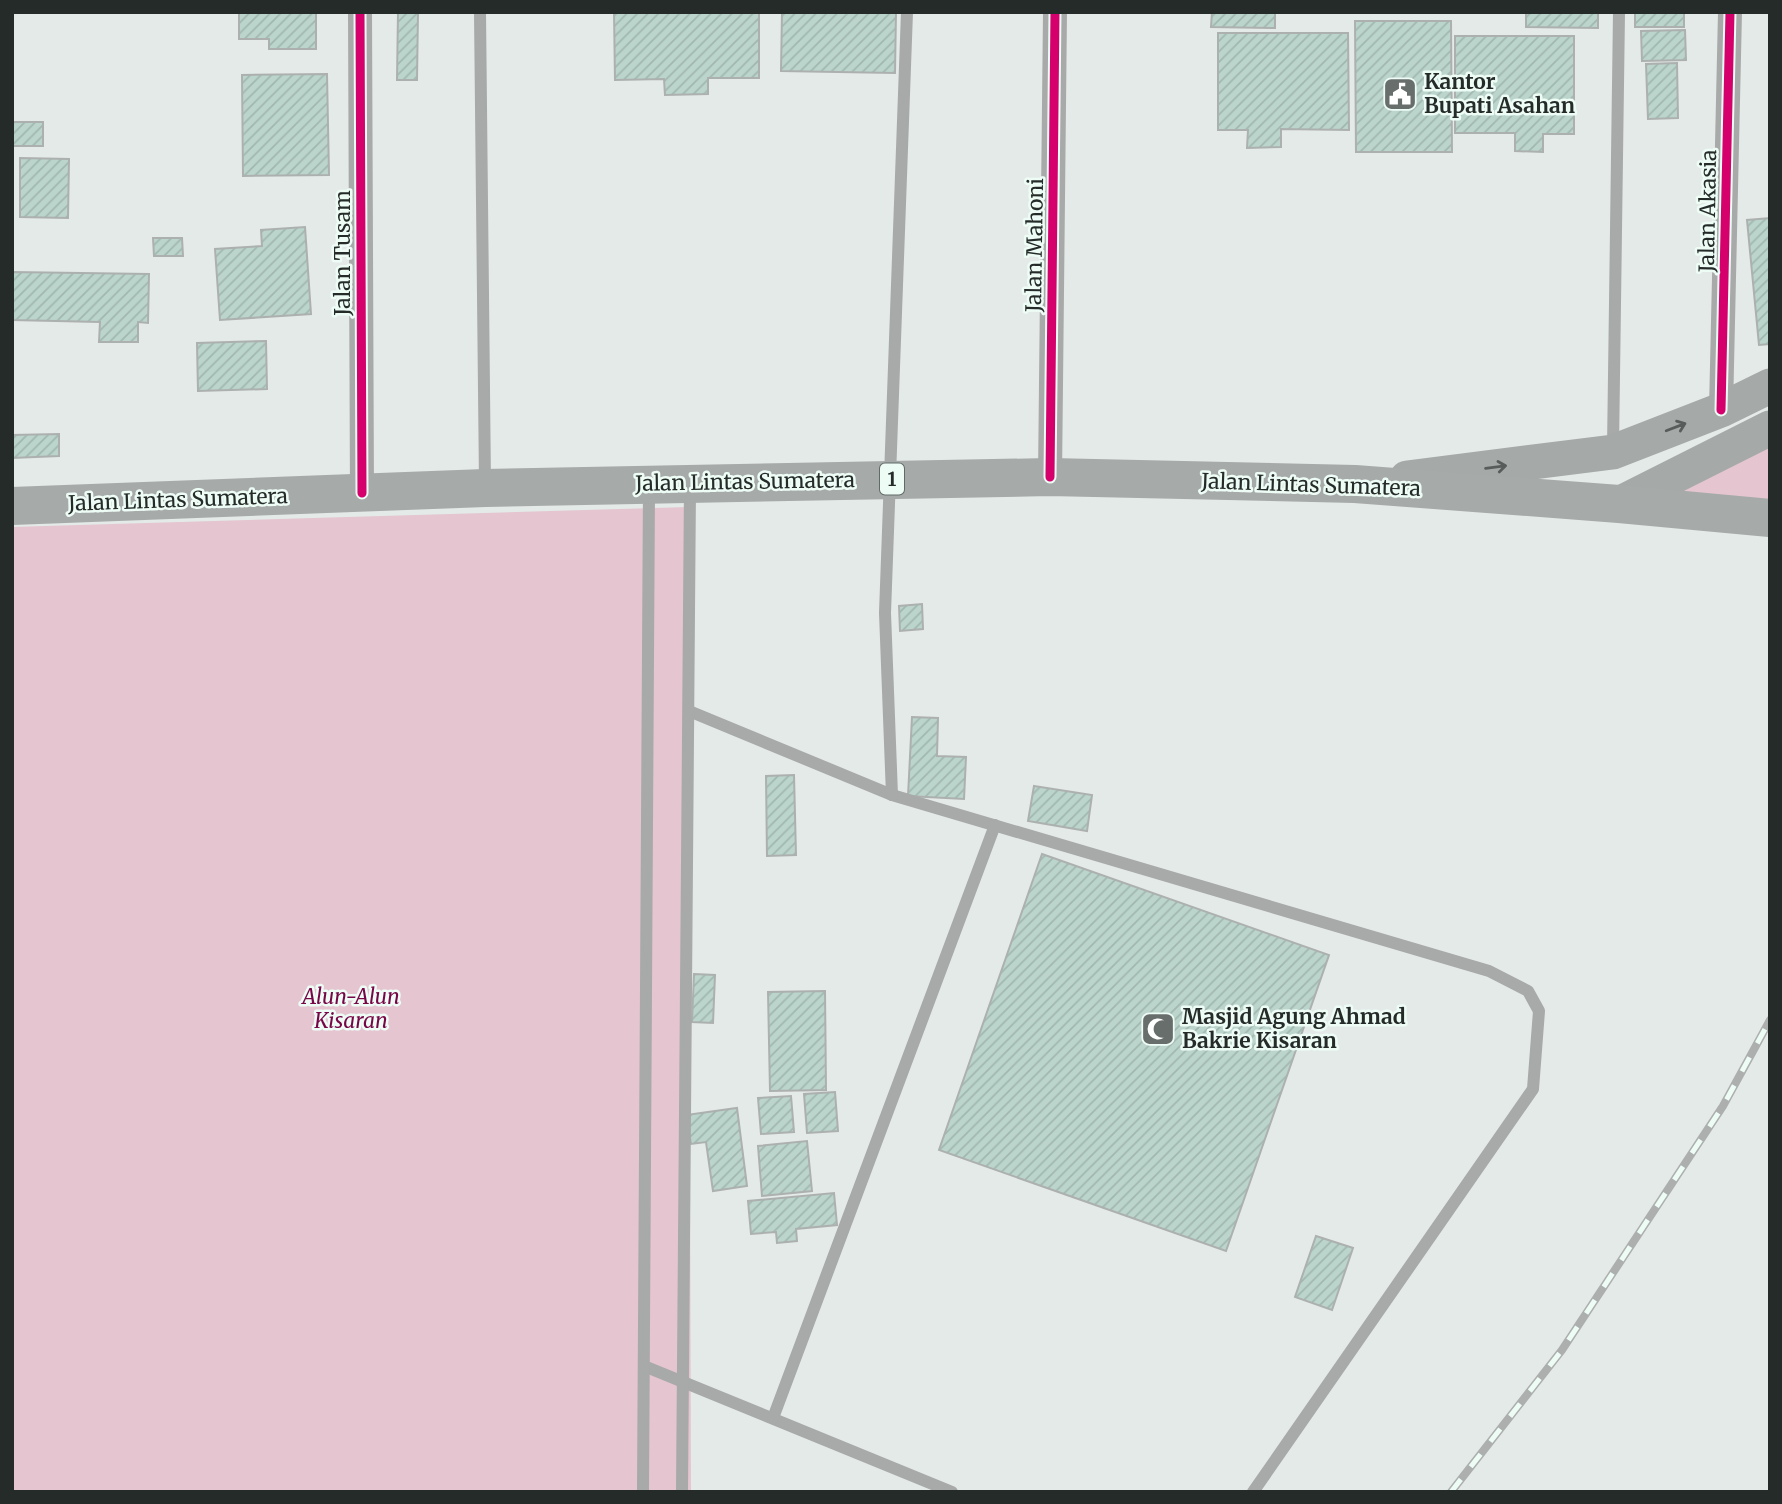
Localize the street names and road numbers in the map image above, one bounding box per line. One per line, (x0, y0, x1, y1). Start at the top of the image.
street label: Jalan Akasia (1693, 149, 1722, 274)
street label: Jalan Mahoni (1020, 178, 1049, 313)
street label: Jalan Tusam (329, 190, 356, 317)
road number: 1 (880, 464, 904, 494)
street label: Jalan Lintas Sumatera (634, 466, 855, 497)
street label: Jalan Lintas Sumatera (1200, 467, 1421, 502)
street label: Jalan Lintas Sumatera (67, 482, 288, 517)

